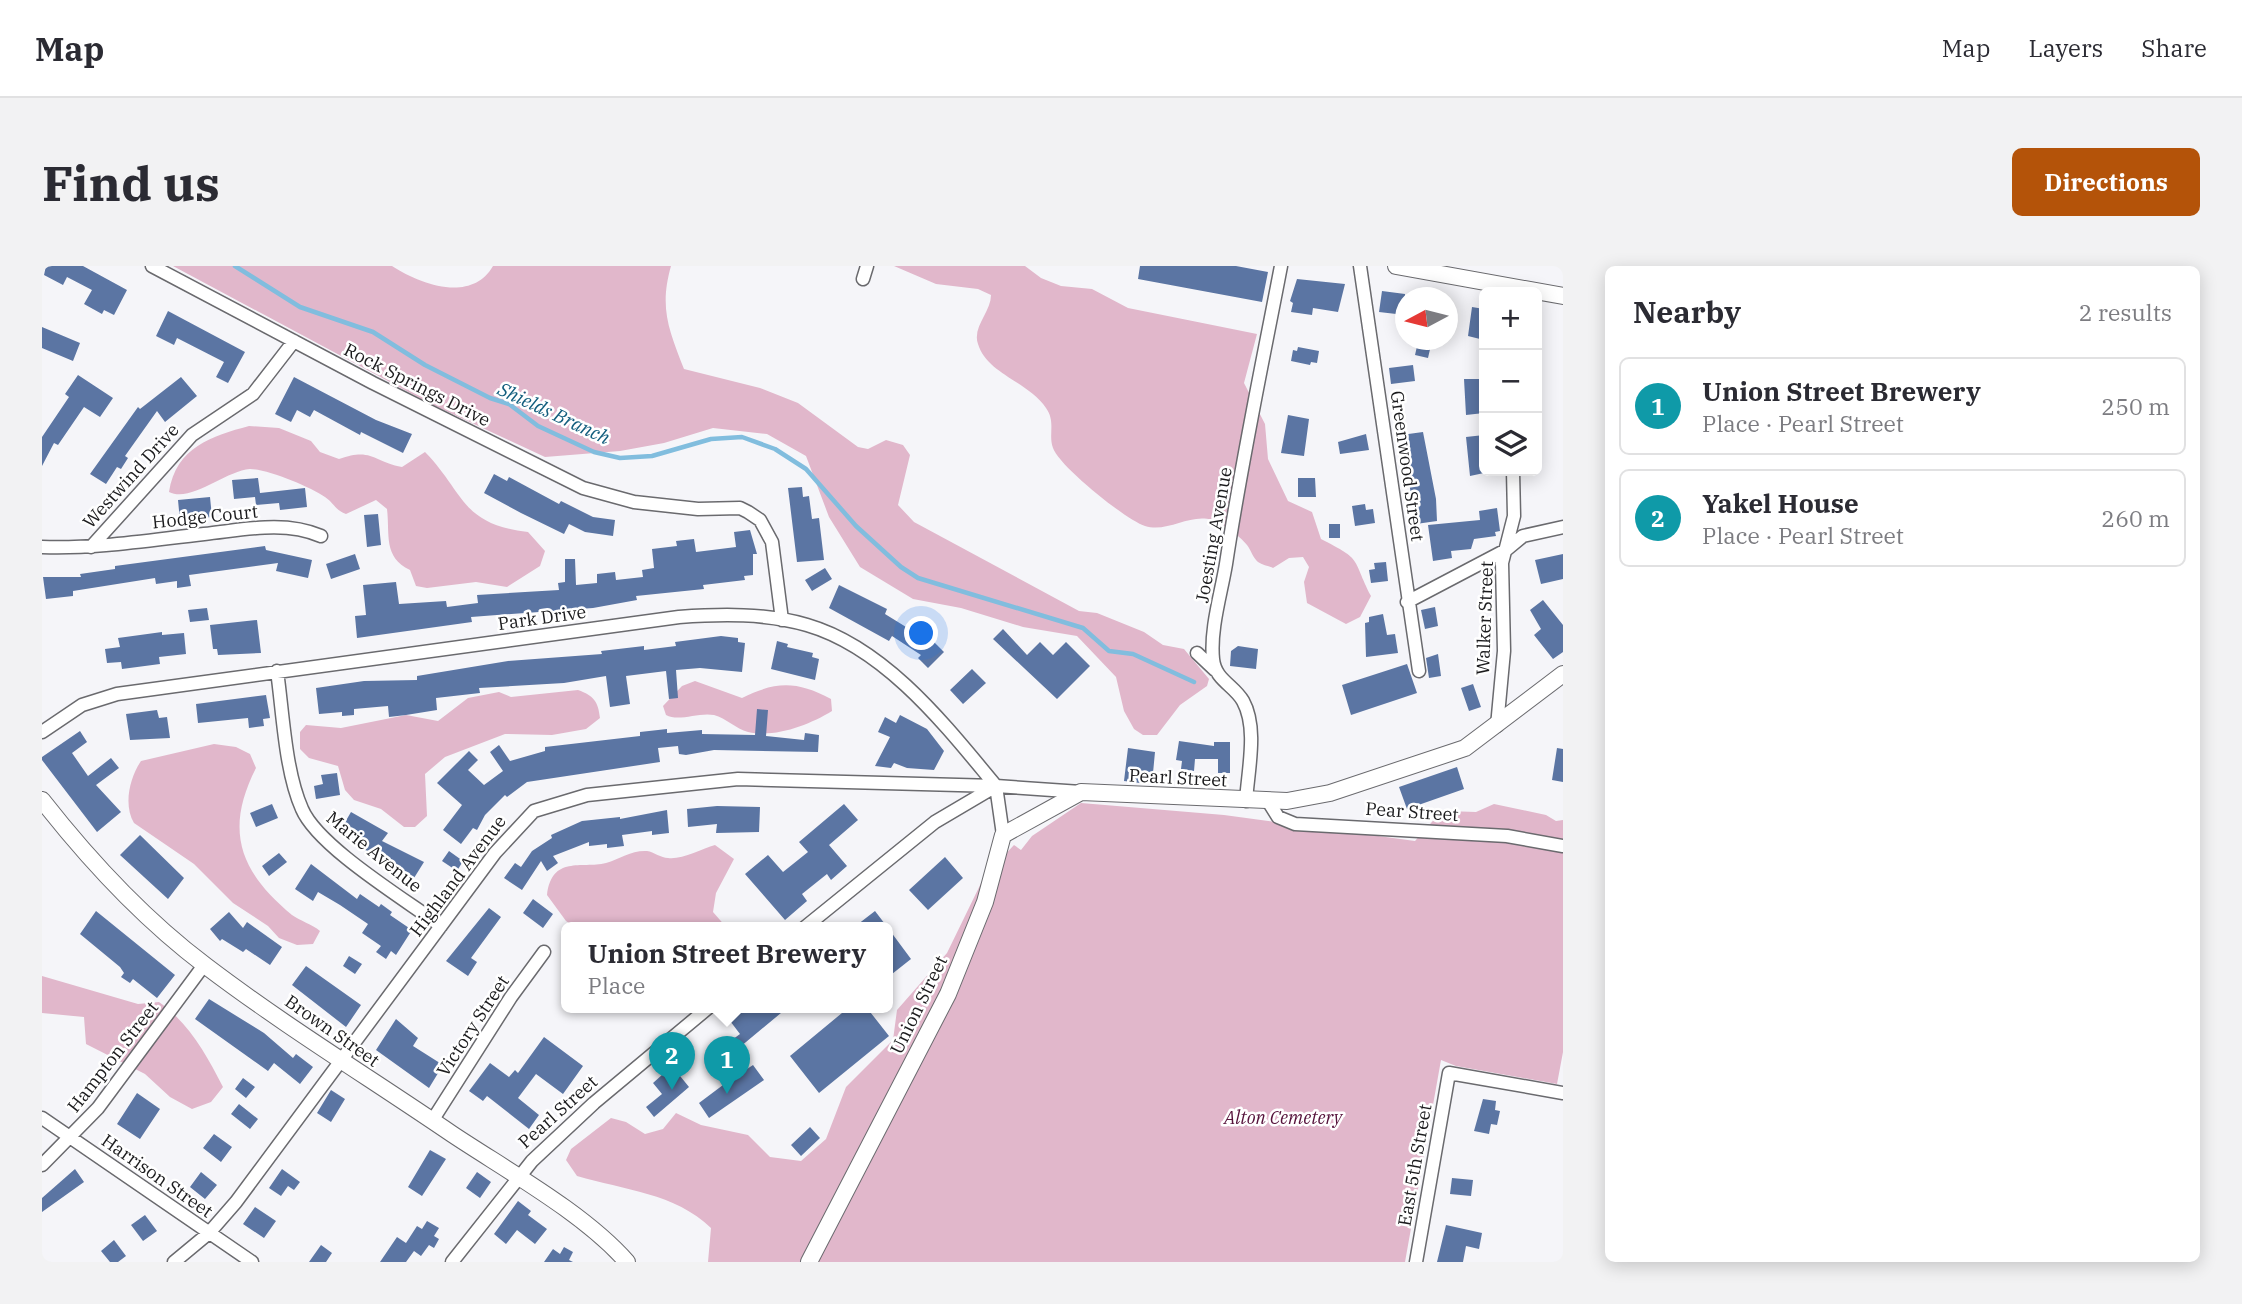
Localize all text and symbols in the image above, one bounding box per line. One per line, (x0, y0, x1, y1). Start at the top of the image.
text: Map (35, 27, 104, 70)
text: Map (1942, 32, 1990, 64)
text: Layers (2028, 32, 2103, 64)
text: Share (2141, 32, 2207, 64)
button: Directions (2012, 148, 2200, 216)
text: Find us (42, 151, 220, 214)
north arrow (1395, 287, 1458, 350)
map controls (1479, 287, 1542, 476)
button: + (1479, 287, 1542, 350)
text: Nearby (1633, 292, 1741, 331)
text: 2 results (2079, 297, 2172, 327)
street label: Rock Springs Drive (340, 338, 494, 431)
button: − (1479, 350, 1542, 413)
text: Union Street Brewery (1702, 374, 1981, 408)
water label: Shields Branch (493, 376, 614, 450)
street label: Greenwood Street (1386, 389, 1429, 543)
text: 1 (1651, 391, 1665, 421)
text: 250 m (2101, 391, 2170, 421)
text: Place · Pearl Street (1702, 408, 1904, 438)
button: layers (1479, 413, 1542, 476)
street label: Westwind Drive (78, 419, 184, 533)
street label: Joesting Avenue (1190, 465, 1237, 605)
text: Yakel House (1702, 486, 1859, 520)
street label: Hodge Court (151, 500, 259, 533)
text: 2 (1651, 503, 1665, 533)
text: 260 m (2101, 503, 2170, 533)
text: Place · Pearl Street (1702, 520, 1904, 550)
street label: Walker Street (1471, 561, 1498, 675)
street label: Park Drive (496, 600, 588, 635)
your location (904, 616, 938, 650)
street label: Pearl Street (1128, 763, 1228, 792)
street label: Pear Street (1365, 797, 1459, 826)
street label: Marie Avenue (322, 806, 427, 897)
street label: Highland Avenue (404, 810, 511, 941)
popup (561, 922, 893, 1013)
text: Union Street Brewery (588, 936, 866, 970)
street label: Union Street (885, 952, 952, 1058)
text: Place (588, 970, 645, 1000)
street label: Victory Street (431, 971, 514, 1081)
street label: Brown Street (281, 990, 384, 1072)
street label: Hampton Street (62, 996, 163, 1117)
pin: 2 (649, 1032, 695, 1090)
pin: 1 (704, 1036, 750, 1094)
street label: Pearl Street (513, 1070, 602, 1153)
street label: East 5th Street (1392, 1102, 1437, 1228)
park label: Alton Cemetery (1223, 1106, 1344, 1129)
street label: Harrison Street (97, 1129, 217, 1223)

